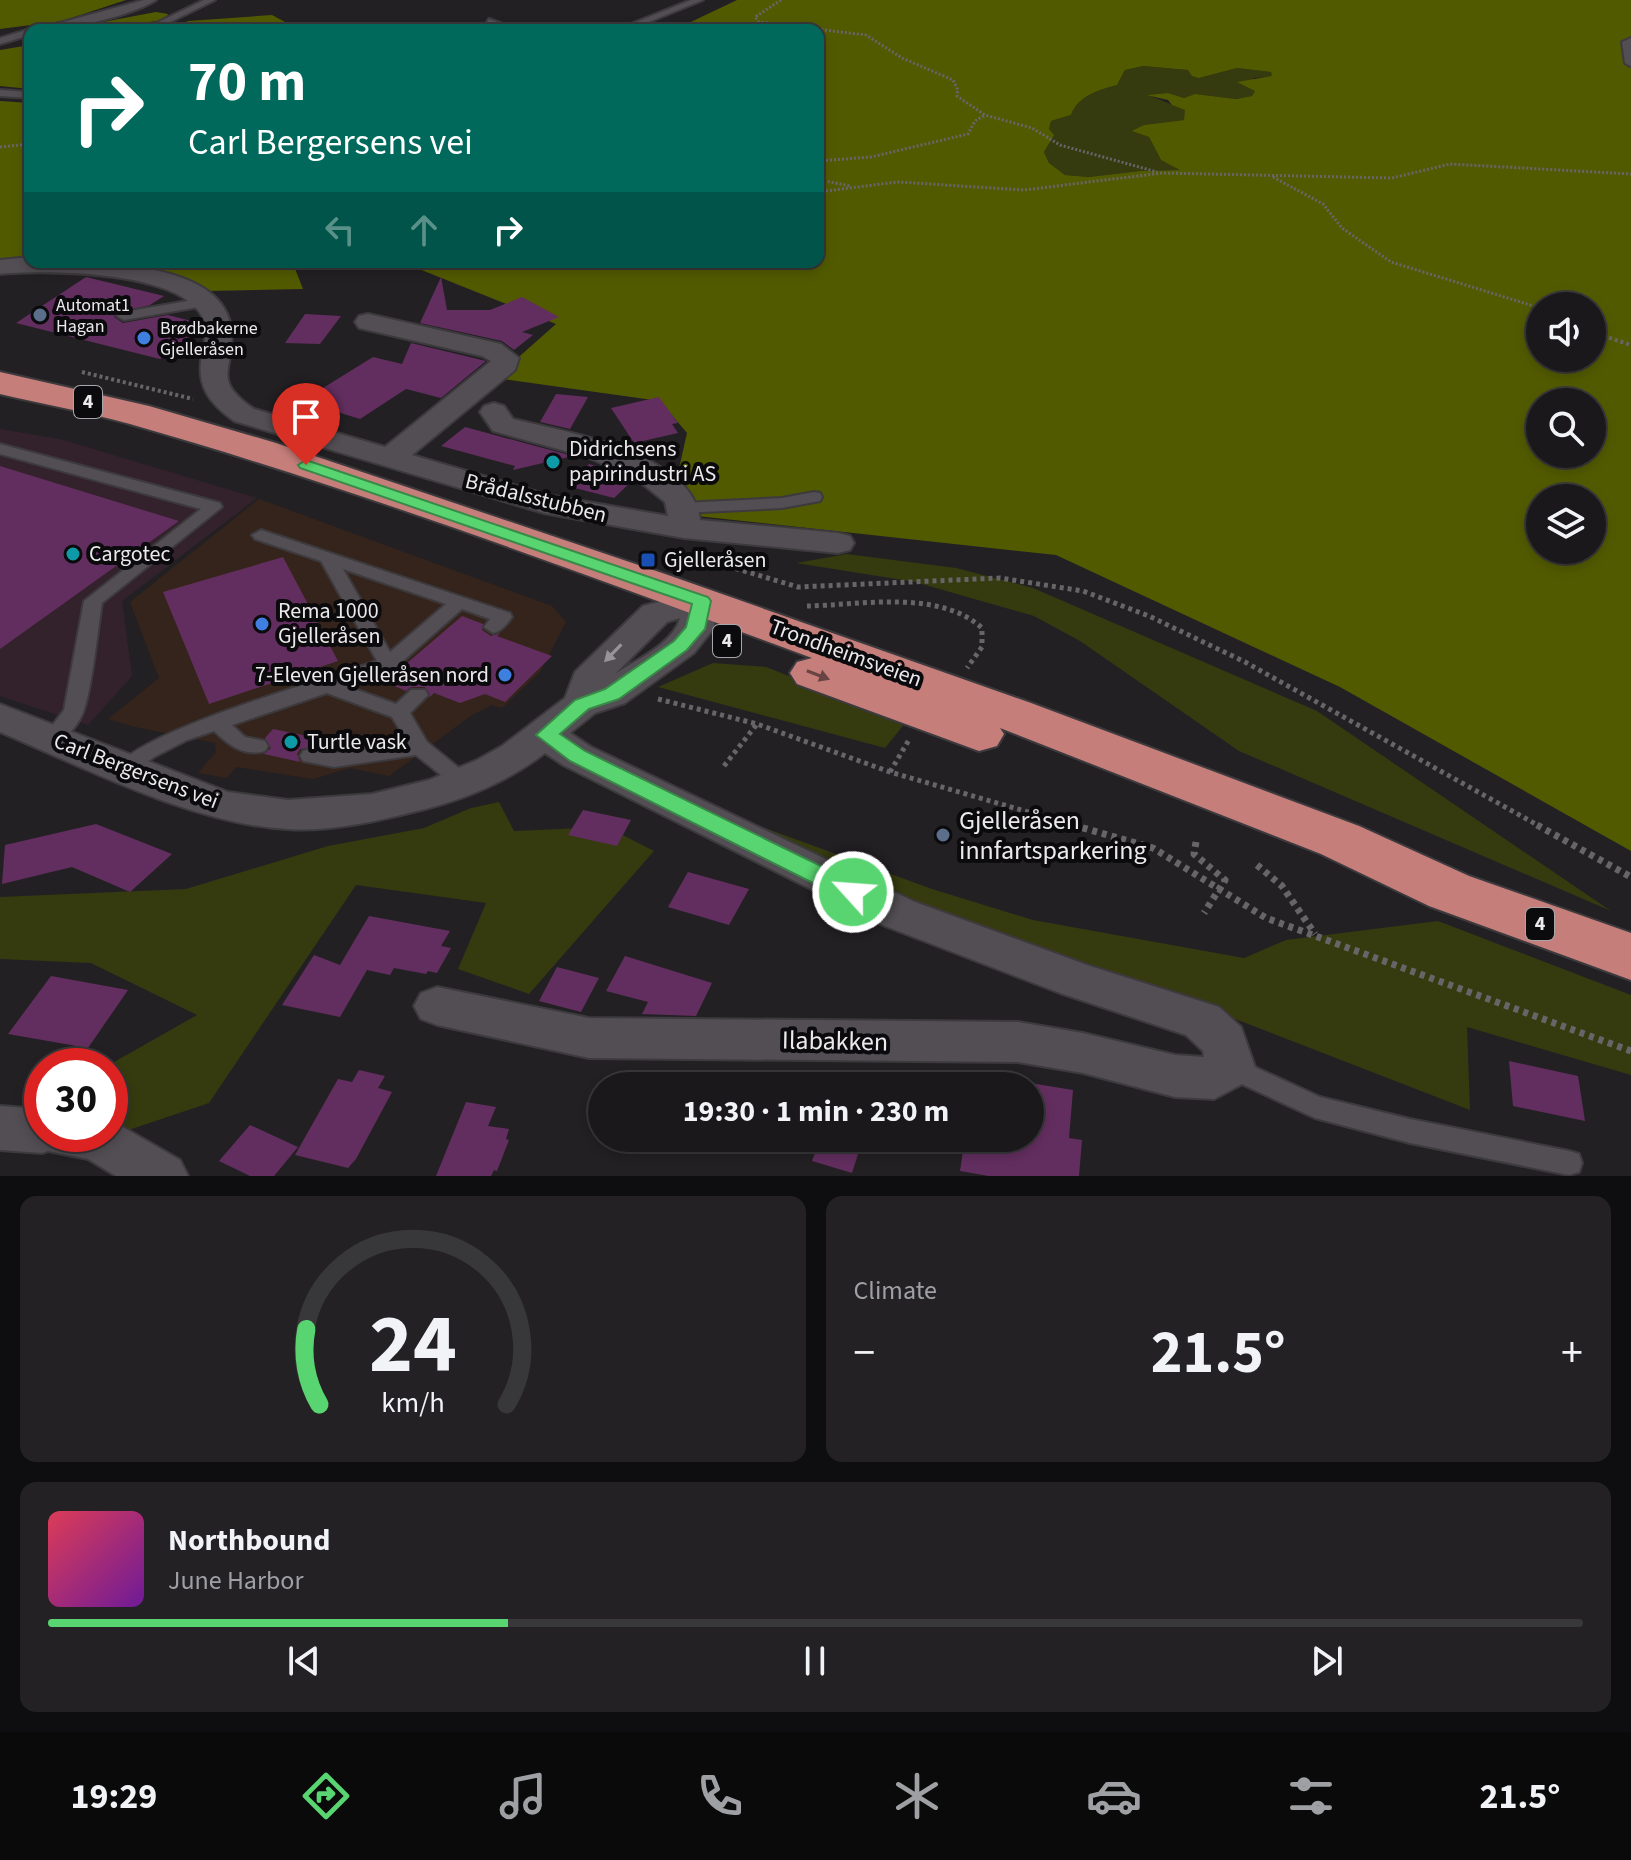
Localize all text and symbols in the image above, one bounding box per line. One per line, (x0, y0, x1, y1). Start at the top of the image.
text: 70 m (188, 43, 306, 122)
icon: right (56, 56, 160, 160)
text: Carl Bergersens vei (188, 117, 473, 168)
icon: left (318, 208, 362, 252)
icon: ahead (402, 208, 446, 252)
icon: right (486, 208, 530, 252)
map controls (1526, 292, 1606, 564)
button: sound (1526, 292, 1606, 372)
place label: Automat1 Hagan (56, 293, 130, 339)
marker: Automat1 Hagan (31, 306, 49, 324)
place label: Brødbakerne Gjelleråsen (160, 316, 258, 362)
marker: Brødbakerne Gjelleråsen (135, 329, 153, 347)
pin (272, 383, 340, 465)
road number: 4 (74, 386, 102, 418)
button: search (1526, 388, 1606, 468)
icon: arrive (284, 395, 328, 439)
place label: Didrichsens papirindustri AS (569, 433, 716, 490)
marker: Didrichsens papirindustri AS (544, 453, 562, 471)
street label: Brådalsstubben (462, 465, 610, 531)
button: layers (1526, 484, 1606, 564)
place label: Cargotec (89, 538, 170, 570)
place label: Gjelleråsen (664, 544, 766, 576)
marker: Cargotec (64, 545, 82, 563)
marker: Gjelleråsen (639, 551, 657, 569)
place label: Rema 1000 Gjelleråsen (278, 595, 380, 652)
street label: Trondheimsveien (766, 611, 926, 695)
marker: Rema 1000 Gjelleråsen (253, 615, 271, 633)
road number: 4 (713, 625, 741, 657)
one-way arrow (605, 643, 623, 662)
place label: 7-Eleven Gjelleråsen nord (255, 659, 489, 691)
marker: 7-Eleven Gjelleråsen nord (496, 666, 514, 684)
one-way arrow (806, 669, 830, 682)
street label: Carl Bergersens vei (49, 725, 223, 817)
place label: Turtle vask (307, 726, 407, 758)
marker: Turtle vask (282, 733, 300, 751)
place label: Gjelleråsen innfartsparkering (959, 802, 1147, 869)
marker: Gjelleråsen innfartsparkering (934, 826, 952, 844)
position arrow (811, 850, 895, 934)
road number: 4 (1526, 908, 1554, 940)
street label: Ilabakken (782, 1022, 888, 1060)
speed limit sign: 30 (24, 1048, 128, 1152)
text: 19:30 · 1 min · 230 m (683, 1090, 949, 1133)
text: Climate (854, 1272, 937, 1309)
text: 24 (369, 1286, 457, 1404)
text: 21.5° (1151, 1311, 1286, 1396)
text: − (854, 1322, 875, 1385)
text: + (1561, 1322, 1583, 1385)
text: km/h (381, 1383, 444, 1423)
text: Northbound (168, 1519, 330, 1562)
text: June Harbor (168, 1562, 304, 1599)
icon: previous (282, 1639, 326, 1683)
icon: pause (793, 1639, 837, 1683)
icon: next (1305, 1639, 1349, 1683)
icon: directions (298, 1768, 354, 1824)
icon: music (495, 1768, 551, 1824)
icon: phone (692, 1768, 748, 1824)
icon: climate (889, 1768, 945, 1824)
icon: car (1086, 1768, 1142, 1824)
icon: filters (1283, 1768, 1339, 1824)
text: 19:29 (70, 1771, 157, 1822)
text: 21.5° (1480, 1771, 1560, 1822)

